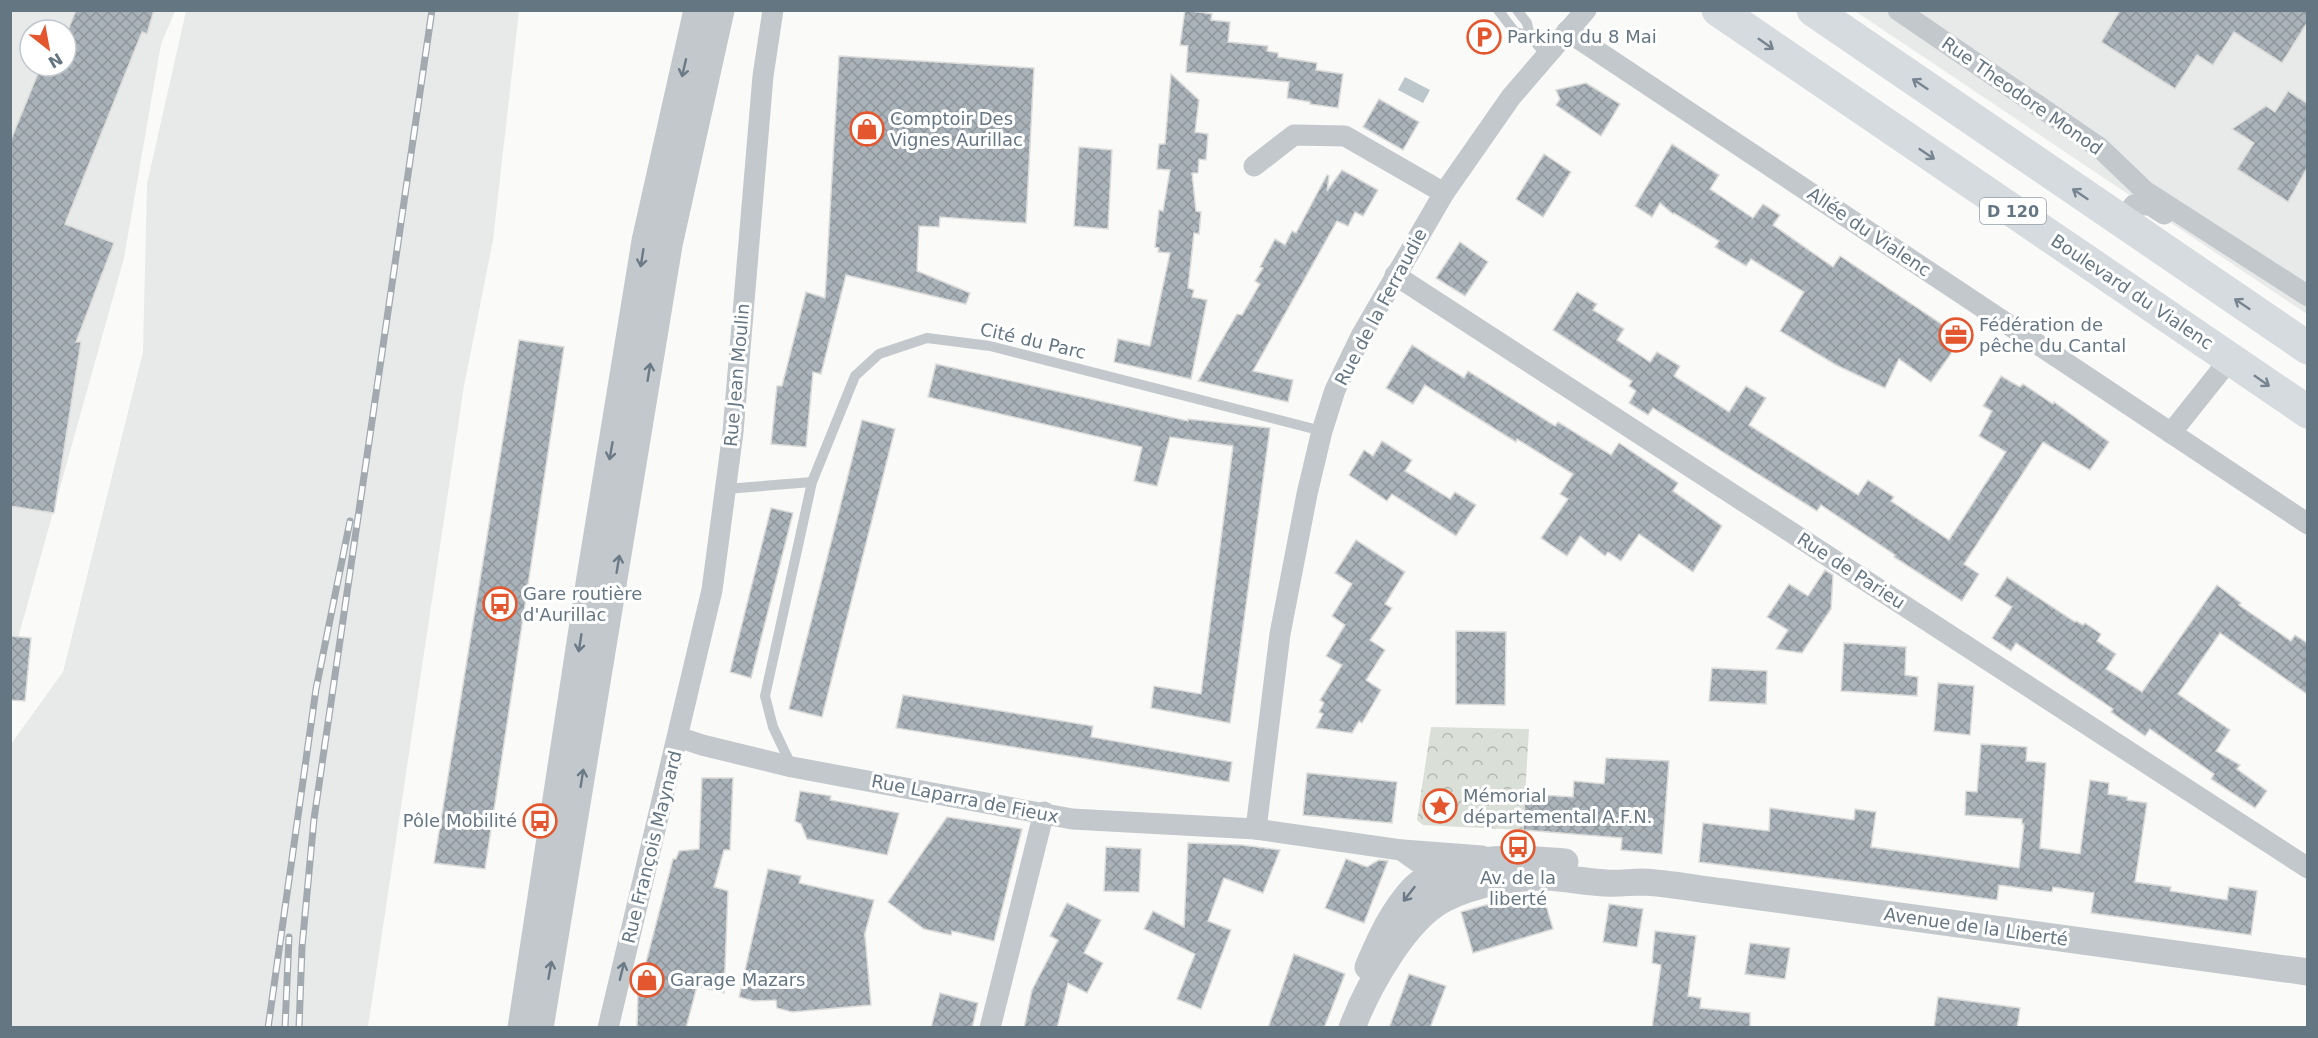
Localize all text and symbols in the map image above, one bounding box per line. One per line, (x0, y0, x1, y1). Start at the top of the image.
north arrow (18, 18, 78, 78)
parking icon: Parking du 8 Mai (1466, 19, 1502, 55)
place label: Parking du 8 Mai (1507, 26, 1657, 47)
street label: Rue Theodore Monod (1938, 32, 2107, 159)
one-way arrow (1758, 38, 1774, 50)
text: N (45, 49, 66, 72)
one-way arrow (678, 58, 690, 77)
one-way arrow (1912, 78, 1928, 90)
place label: Comptoir Des Vignes Aurillac (890, 108, 1023, 150)
shop icon: Comptoir Des Vignes Aurillac (849, 111, 885, 147)
one-way arrow (1919, 147, 1936, 160)
street label: Allée du Vialenc (1804, 183, 1935, 281)
one-way arrow (2073, 188, 2089, 200)
road number: D 120 (1980, 198, 2046, 224)
street label: Rue de la Ferraudie (1330, 225, 1431, 389)
street label: Boulevard du Vialenc (2047, 230, 2217, 354)
one-way arrow (637, 248, 648, 267)
one-way arrow (2234, 298, 2250, 310)
street label: Rue Jean Moulin (720, 302, 753, 448)
place label: Fédération de pêche du Cantal (1979, 314, 2126, 356)
office icon: Fédération de pêche du Cantal (1938, 317, 1974, 353)
street label: Cité du Parc (978, 318, 1088, 363)
one-way arrow (644, 363, 655, 382)
one-way arrow (2254, 375, 2270, 387)
one-way arrow (606, 440, 617, 460)
street label: Rue de Parieu (1794, 528, 1909, 613)
one-way arrow (612, 555, 623, 575)
place label: Gare routière d'Aurillac (523, 583, 642, 625)
bus stop icon: Gare routière d'Aurillac (482, 586, 518, 622)
one-way arrow (575, 633, 586, 652)
street label: Rue François Maynard (617, 748, 686, 945)
one-way arrow (577, 768, 588, 788)
street label: Rue Laparra de Fieux (870, 770, 1061, 827)
place label: Mémorial départemental A.F.N. (1463, 785, 1652, 827)
place icon: Mémorial départemental A.F.N. (1422, 788, 1458, 824)
bus stop icon: Pôle Mobilité (522, 803, 558, 839)
place label: Pôle Mobilité (403, 810, 517, 831)
bus stop icon: Av. de la liberté (1500, 829, 1536, 865)
place label: Av. de la liberté (1480, 867, 1556, 909)
one-way arrow (1403, 886, 1416, 902)
street label: Avenue de la Liberté (1883, 903, 2069, 950)
one-way arrow (545, 960, 556, 980)
one-way arrow (616, 961, 628, 980)
shop icon: Garage Mazars (629, 962, 665, 998)
place label: Garage Mazars (670, 969, 805, 990)

